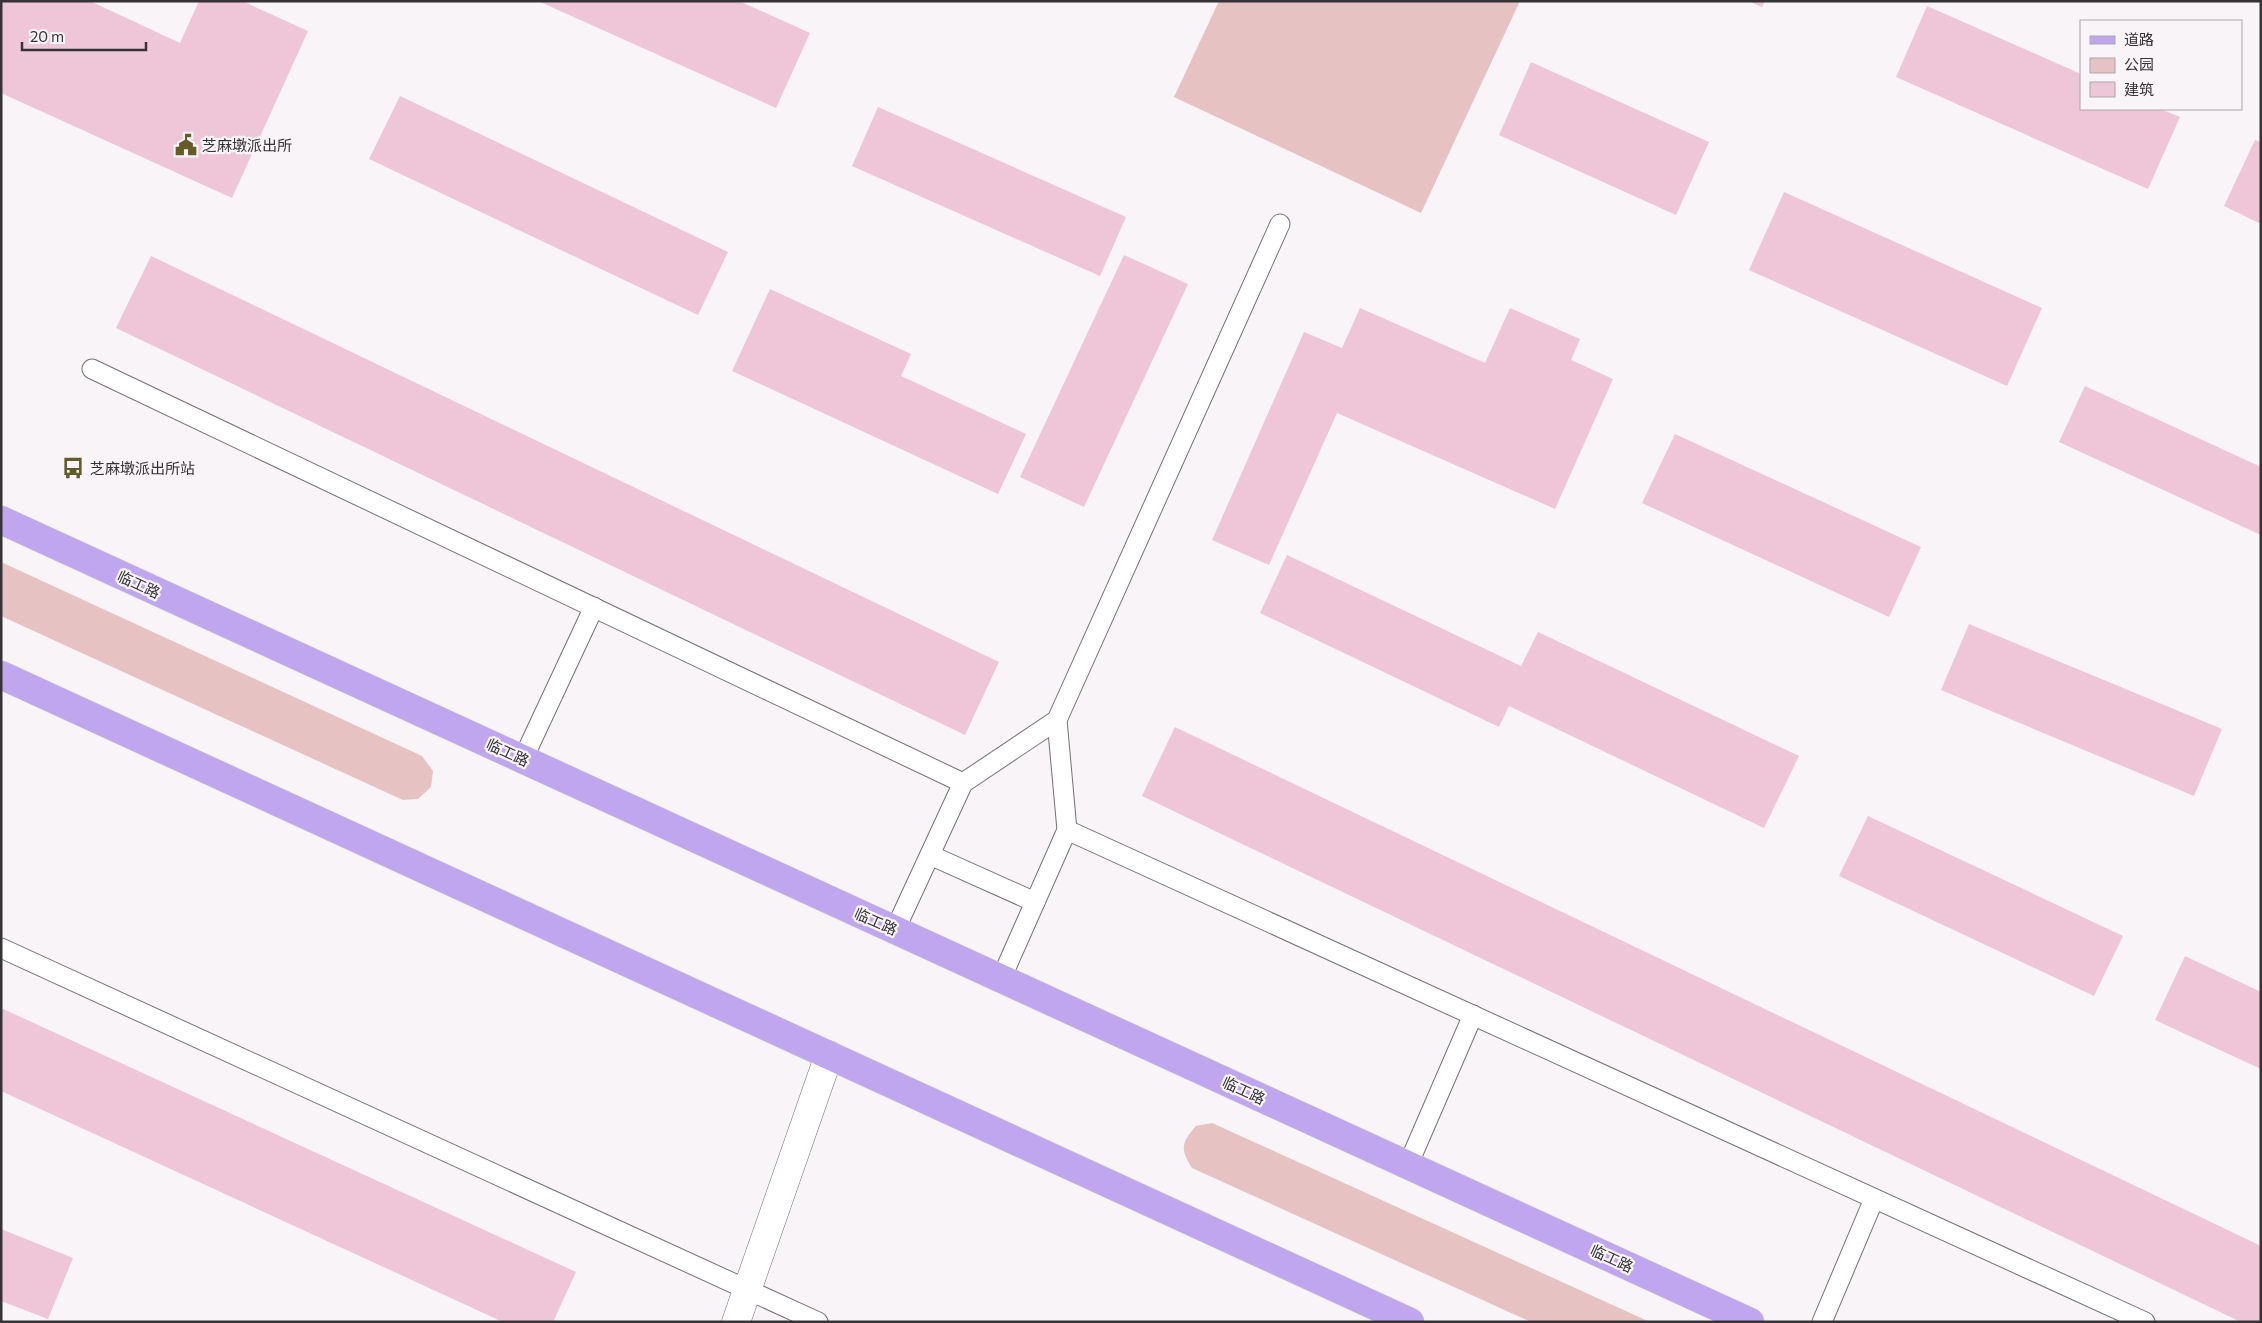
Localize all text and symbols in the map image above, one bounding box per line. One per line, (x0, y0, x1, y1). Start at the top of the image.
scale bar (22, 20, 146, 52)
legend (2080, 20, 2242, 110)
text: 20 m (30, 27, 64, 45)
text: 道路 (2124, 30, 2154, 48)
text: 公园 (2124, 55, 2154, 73)
text: 建筑 (2124, 80, 2154, 98)
public building icon: 芝麻墩派出所 (173, 132, 199, 158)
place label: 芝麻墩派出所 (202, 136, 292, 154)
bus stop icon: 芝麻墩派出所站 (60, 455, 86, 481)
place label: 芝麻墩派出所站 (90, 459, 195, 477)
street label: 临工路 (115, 566, 163, 602)
street label: 临工路 (484, 734, 532, 770)
street label: 临工路 (852, 904, 900, 938)
street label: 临工路 (1220, 1072, 1268, 1108)
street label: 临工路 (1588, 1240, 1636, 1276)

